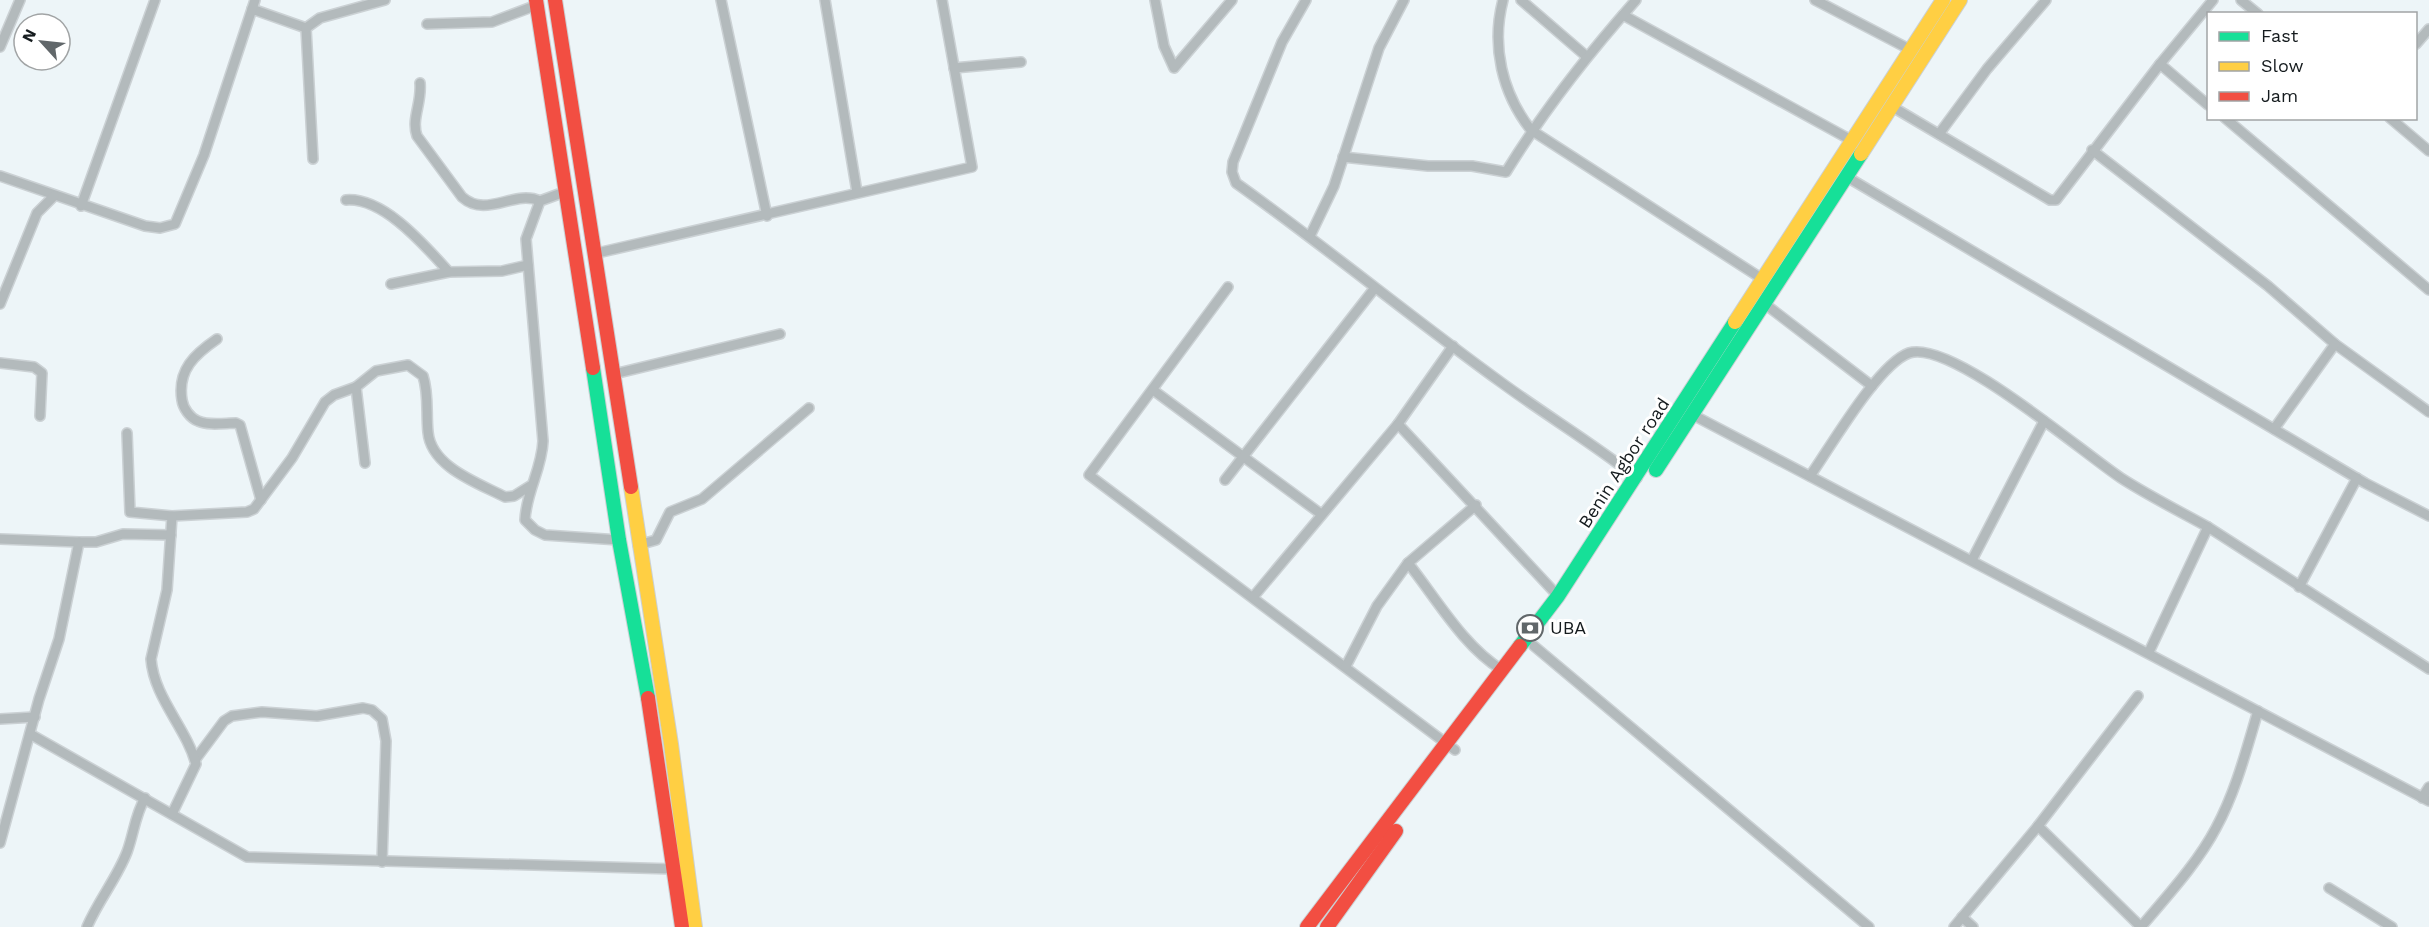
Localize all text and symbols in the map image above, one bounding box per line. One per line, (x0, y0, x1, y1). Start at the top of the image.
north arrow (12, 12, 72, 72)
legend (2207, 12, 2417, 120)
text: Fast (2261, 25, 2299, 46)
text: N (18, 26, 40, 45)
text: Slow (2261, 55, 2304, 76)
text: Jam (2261, 85, 2298, 106)
street label: Benin Agbor road (1574, 394, 1673, 532)
bank icon: UBA (1515, 613, 1545, 643)
place label: UBA (1550, 617, 1586, 638)

